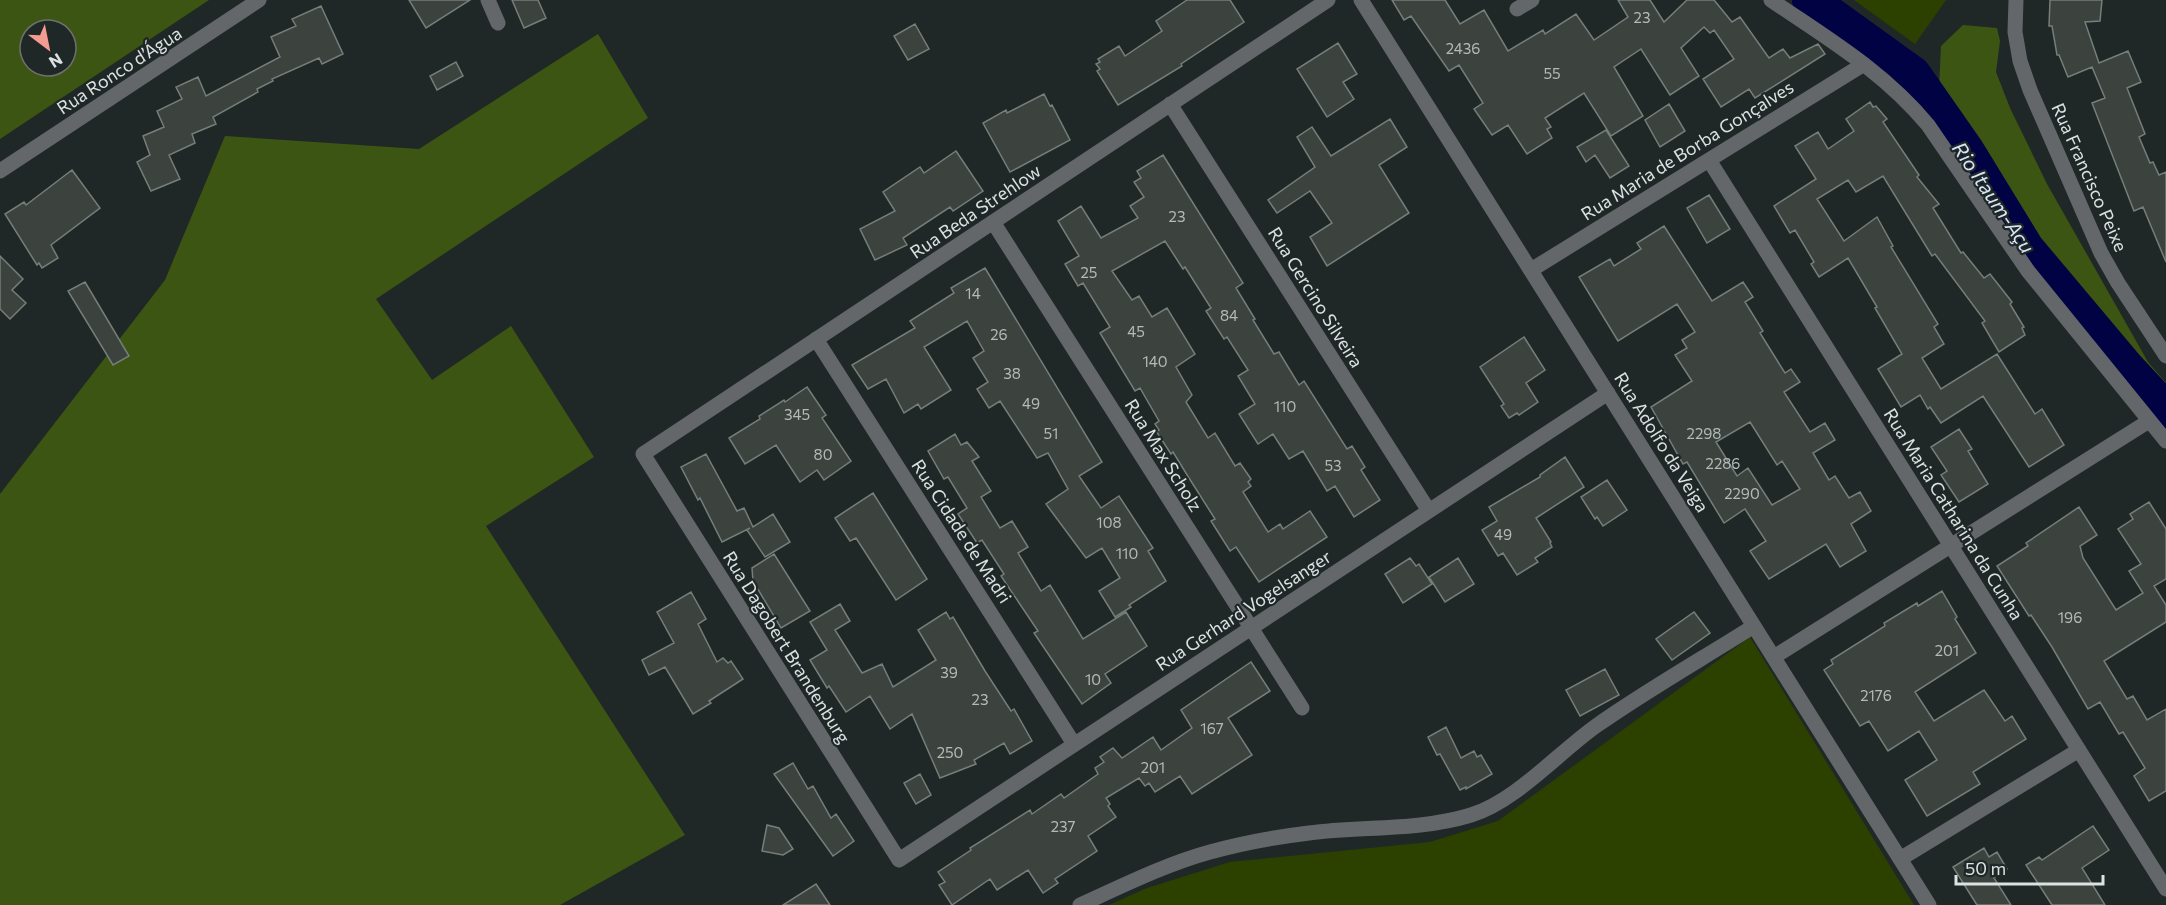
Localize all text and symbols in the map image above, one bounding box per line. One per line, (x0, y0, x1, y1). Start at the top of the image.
house number: 23 (1634, 8, 1650, 26)
north arrow (18, 18, 78, 78)
street label: Rua Ronco d’Água (52, 21, 186, 119)
house number: 2436 (1446, 39, 1480, 57)
text: N (46, 50, 66, 72)
house number: 55 (1543, 64, 1561, 82)
street label: Rua Maria de Borba Gonçalves (1577, 75, 1797, 225)
street label: Rua Francisco Peixe (2047, 99, 2133, 255)
water label: Rio Itaum-Açu (1948, 137, 2040, 257)
street label: Rua Beda Strehlow (905, 159, 1045, 263)
house number: 23 (1169, 207, 1185, 225)
street label: Rua Gercino Silveira (1264, 223, 1368, 371)
house number: 25 (1081, 263, 1097, 281)
house number: 14 (965, 284, 981, 302)
house number: 84 (1220, 306, 1238, 324)
house number: 45 (1127, 322, 1145, 340)
house number: 26 (990, 325, 1008, 343)
house number: 140 (1142, 352, 1168, 370)
house number: 38 (1003, 364, 1021, 382)
street label: Rua Adolfo da Veiga (1610, 368, 1714, 516)
house number: 49 (1022, 394, 1040, 412)
street label: Rua Max Scholz (1121, 395, 1207, 515)
house number: 110 (1274, 397, 1296, 415)
street label: Rua Maria Catharina da Cunha (1880, 404, 2028, 624)
house number: 345 (784, 405, 810, 423)
house number: 51 (1043, 424, 1059, 442)
house number: 2298 (1687, 424, 1721, 442)
house number: 80 (814, 445, 832, 463)
house number: 2286 (1706, 454, 1740, 472)
street label: Rua Cidade de Madri (907, 455, 1017, 607)
house number: 53 (1324, 456, 1342, 474)
house number: 2290 (1724, 484, 1760, 502)
house number: 108 (1096, 513, 1122, 531)
house number: 49 (1494, 525, 1512, 543)
house number: 110 (1116, 544, 1138, 562)
street label: Rua Gerhard Vogelsanger (1151, 545, 1335, 675)
street label: Rua Dagobert Brandenburg (719, 547, 855, 747)
house number: 196 (2058, 608, 2082, 626)
house number: 201 (1935, 641, 1959, 659)
house number: 39 (940, 663, 958, 681)
house number: 10 (1085, 670, 1101, 688)
house number: 2176 (1860, 686, 1892, 704)
house number: 23 (972, 690, 988, 708)
house number: 167 (1200, 719, 1224, 737)
house number: 250 (937, 743, 963, 761)
house number: 201 (1141, 758, 1165, 776)
house number: 237 (1051, 817, 1075, 835)
scale bar (1956, 848, 2103, 886)
text: 50 m (1965, 857, 2006, 879)

